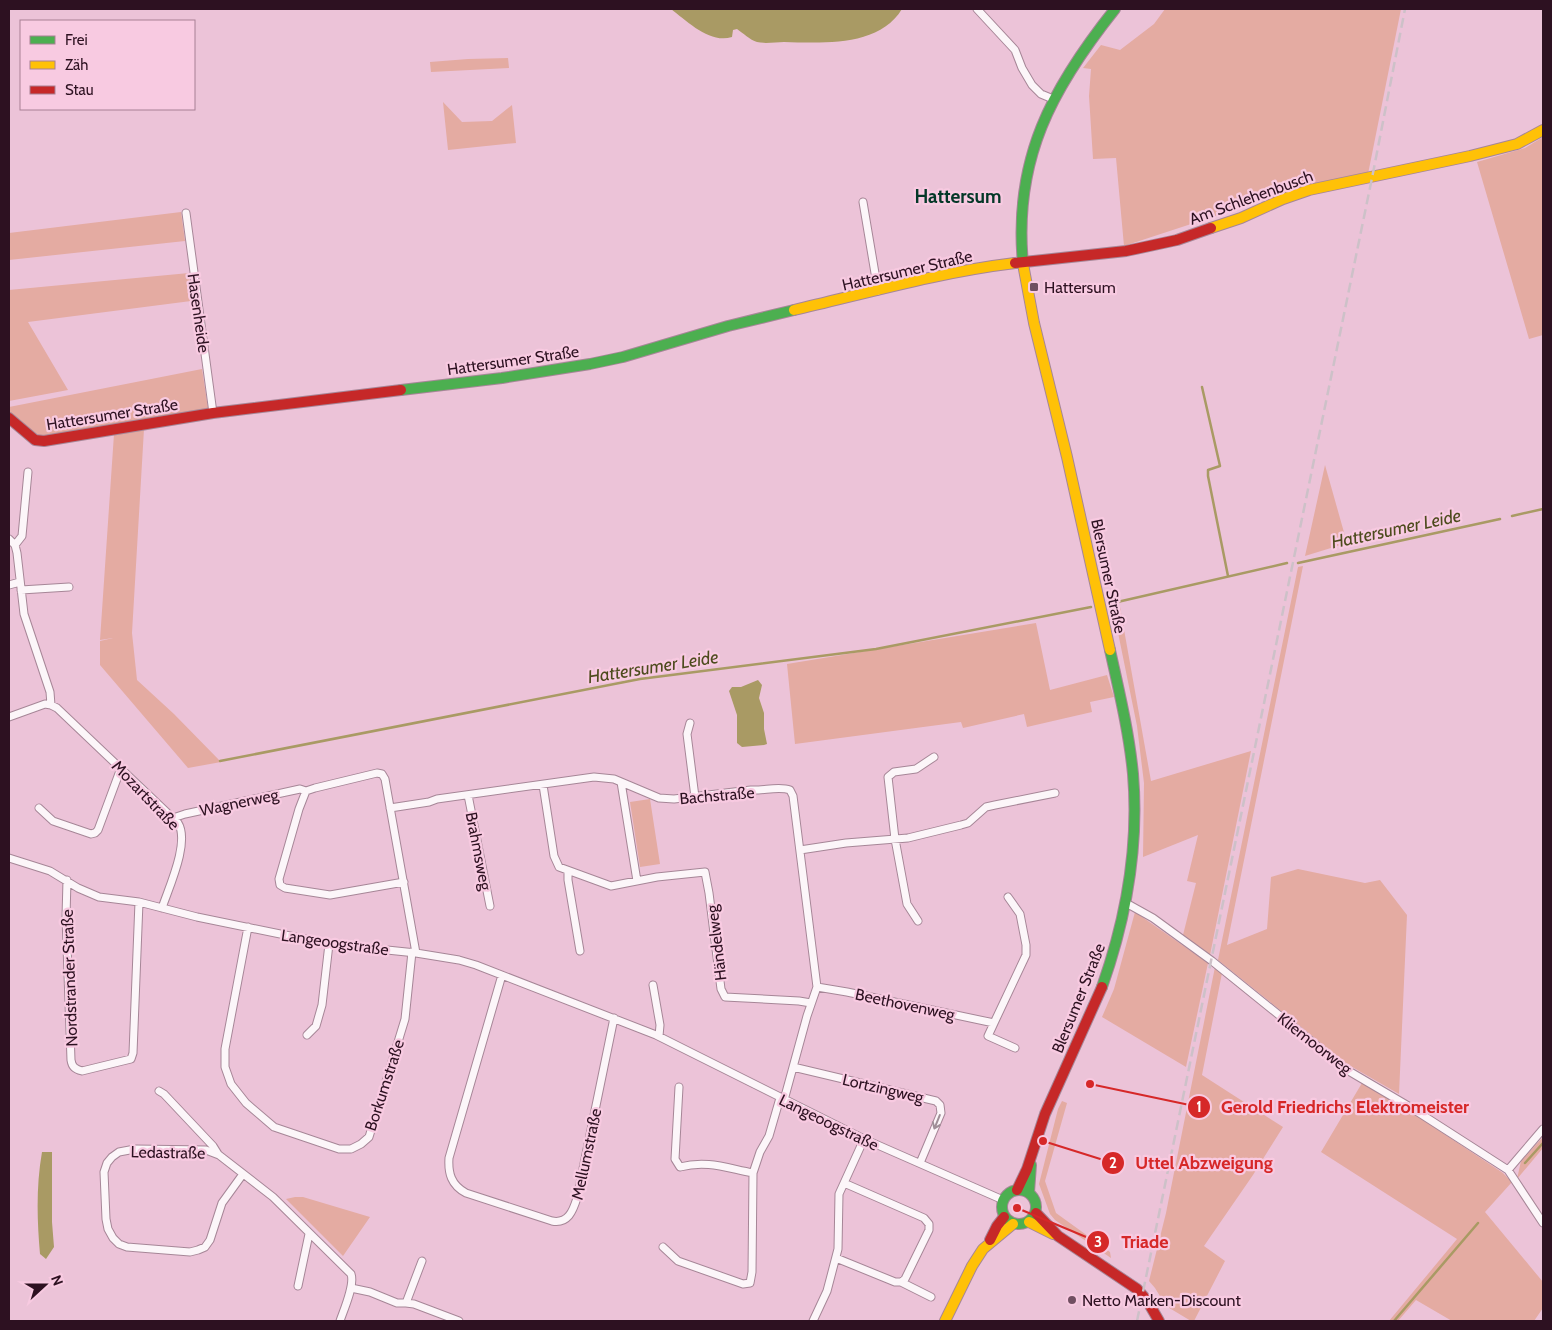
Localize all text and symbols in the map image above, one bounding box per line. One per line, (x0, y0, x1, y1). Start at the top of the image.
legend (20, 20, 195, 110)
text: Frei (65, 31, 88, 49)
text: Zäh (65, 56, 88, 74)
text: Stau (65, 81, 94, 99)
street label: Am Schlehenbusch (1187, 166, 1316, 229)
district label: Hattersum (914, 185, 1002, 208)
street label: Hattersumer Straße (840, 246, 974, 295)
street label: Hasenheide (184, 272, 213, 354)
place label: Hattersum (1044, 278, 1116, 297)
marker: Hattersum (1028, 281, 1040, 293)
street label: Hattersumer Straße (446, 342, 580, 379)
street label: Hattersumer Straße (45, 395, 179, 434)
water label: Hattersumer Leide (1329, 505, 1463, 553)
street label: Blersumer Straße (1087, 517, 1130, 635)
water label: Hattersumer Leide (586, 646, 720, 688)
street label: Mozartstraße (108, 757, 183, 834)
street label: Bachstraße (679, 783, 755, 808)
street label: Wagnerweg (198, 785, 281, 820)
street label: Brahmsweg (462, 810, 496, 893)
street label: Händelweg (702, 903, 731, 982)
street label: Nordstrander Straße (58, 909, 81, 1047)
street label: Langeoogstraße (280, 926, 390, 959)
street label: Blersumer Straße (1048, 940, 1109, 1056)
street label: Beethovenweg (853, 985, 957, 1025)
street label: Kliemoorweg (1274, 1009, 1356, 1079)
street label: Borkumstraße (361, 1037, 408, 1133)
street label: Lortzingweg (840, 1070, 926, 1107)
street label: Langeoogstraße (776, 1090, 882, 1155)
callout: Gerold Friedrichs Elektromeister (1186, 1090, 1480, 1123)
text: Gerold Friedrichs Elektromeister (1221, 1096, 1469, 1118)
text: 1 (1196, 1098, 1202, 1116)
street label: Mellumstraße (568, 1107, 605, 1202)
one-way arrow (932, 1114, 942, 1129)
street label: Ledastraße (131, 1142, 205, 1163)
callout: Uttel Abzweigung (1100, 1146, 1283, 1179)
text: Uttel Abzweigung (1135, 1152, 1273, 1174)
text: 2 (1109, 1154, 1117, 1172)
callout: Triade (1086, 1225, 1178, 1258)
text: Triade (1121, 1231, 1169, 1253)
text: 3 (1094, 1233, 1102, 1251)
north arrow (20, 1260, 70, 1310)
text: N (47, 1272, 67, 1288)
place label: Netto Marken-Discount (1082, 1291, 1241, 1310)
marker: Netto Marken-Discount (1066, 1294, 1078, 1306)

